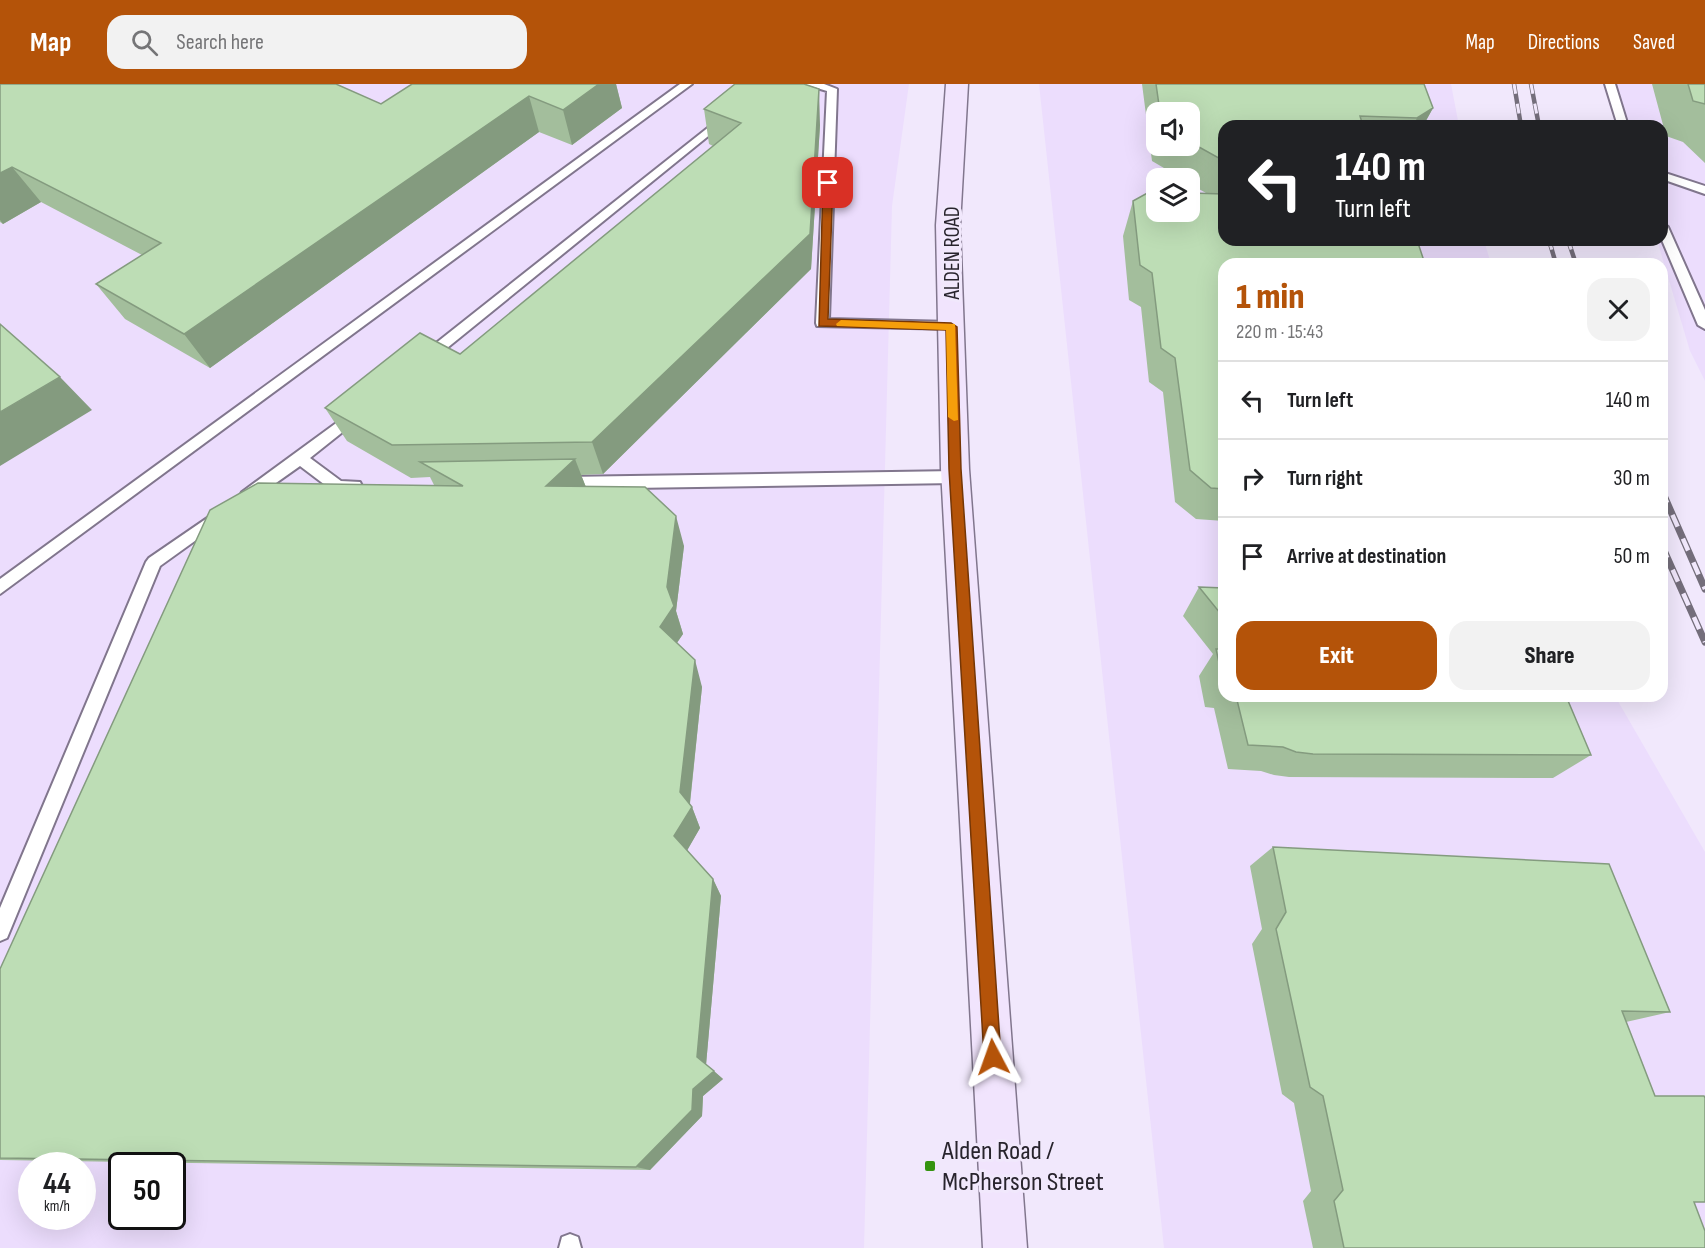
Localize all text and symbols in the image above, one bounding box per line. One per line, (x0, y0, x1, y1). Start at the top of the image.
search box (107, 15, 527, 69)
text: Map (30, 26, 71, 59)
icon: search (128, 26, 161, 59)
text: Search here (176, 29, 264, 56)
text: Map (1465, 30, 1495, 55)
text: Directions (1528, 30, 1600, 55)
text: Saved (1633, 30, 1675, 55)
map controls (1146, 102, 1200, 222)
button: sound (1146, 102, 1200, 156)
text: 140 m (1335, 142, 1426, 193)
icon: left (1236, 144, 1314, 222)
pin (802, 157, 853, 208)
icon: arrive (811, 166, 844, 199)
button: layers (1146, 168, 1200, 222)
text: Turn left (1335, 193, 1411, 225)
street label: ALDEN ROAD (939, 206, 966, 301)
text: 1 min (1236, 276, 1304, 319)
button: close (1587, 278, 1650, 341)
text: 220 m · 15:43 (1236, 320, 1323, 344)
icon: left (1236, 384, 1269, 417)
text: Turn left (1287, 387, 1353, 414)
text: 140 m (1606, 387, 1650, 414)
icon: right (1236, 462, 1269, 495)
text: Turn right (1287, 465, 1363, 492)
text: 30 m (1613, 465, 1650, 492)
icon: arrive (1236, 540, 1269, 573)
text: Arrive at destination (1287, 543, 1446, 570)
text: 50 m (1614, 543, 1650, 570)
button: Exit (1236, 621, 1437, 690)
button: Share (1449, 621, 1650, 690)
position arrow (961, 1025, 1025, 1089)
place label: Alden Road / McPherson Street (941, 1135, 1104, 1198)
speed limit sign: 50 (108, 1152, 186, 1230)
marker: Alden Road / McPherson Street (923, 1159, 937, 1173)
text: 44 (43, 1166, 71, 1202)
text: km/h (44, 1197, 70, 1216)

